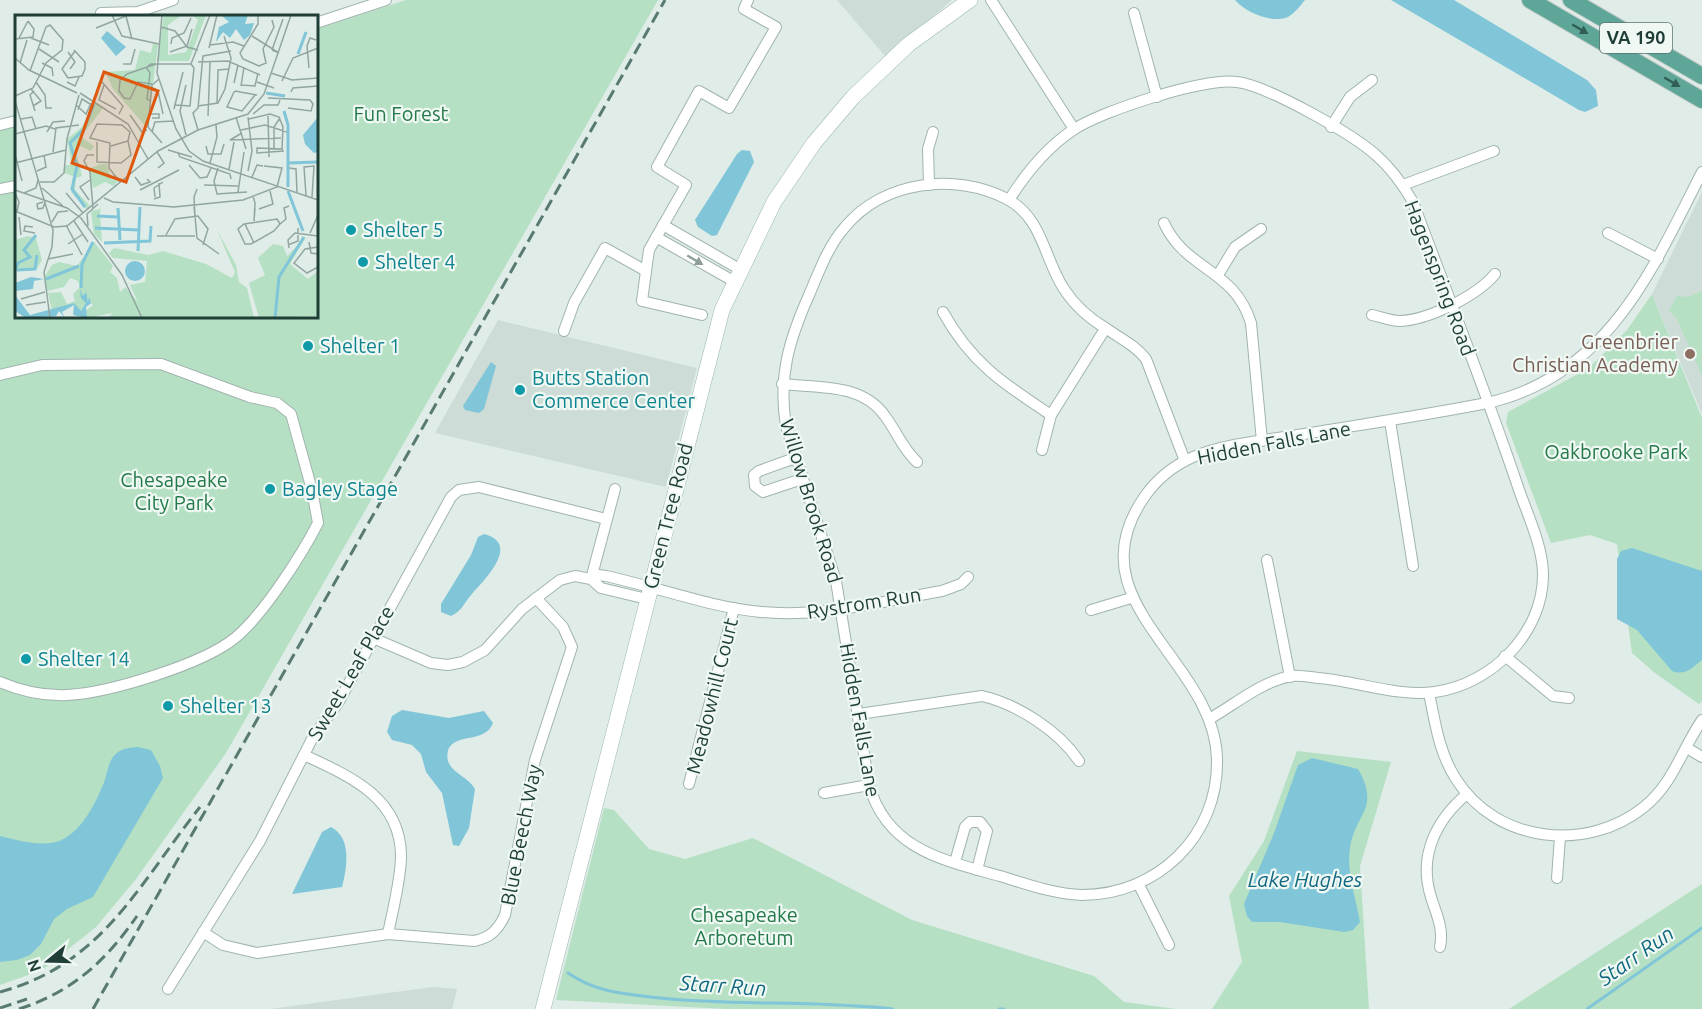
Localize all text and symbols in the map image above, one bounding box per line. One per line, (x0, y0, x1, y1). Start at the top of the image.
inset map (15, 15, 318, 318)
road number: VA 190 (1600, 23, 1672, 53)
one-way arrow (1572, 24, 1588, 35)
one-way arrow (1663, 77, 1680, 87)
park label: Fun Forest (354, 102, 449, 125)
street label: Hagenspring Road (1400, 197, 1481, 359)
place label: Shelter 5 (363, 218, 443, 241)
marker: Shelter 5 (344, 223, 358, 237)
place label: Shelter 4 (375, 250, 455, 273)
one-way arrow (687, 254, 704, 264)
marker: Shelter 4 (356, 255, 370, 269)
place label: Greenbrier Christian Academy (1512, 330, 1678, 376)
place label: Shelter 1 (320, 334, 400, 357)
marker: Shelter 1 (301, 339, 315, 353)
marker: Greenbrier Christian Academy (1683, 347, 1697, 361)
place label: Butts Station Commerce Center (532, 366, 695, 412)
marker: Butts Station Commerce Center (513, 383, 527, 397)
street label: Willow Brook Road (776, 416, 847, 586)
street label: Hidden Falls Lane (1195, 416, 1353, 469)
street label: Green Tree Road (638, 440, 697, 591)
park label: Oakbrooke Park (1544, 440, 1688, 463)
park label: Chesapeake City Park (120, 468, 228, 514)
place label: Bagley Stage (282, 477, 398, 500)
marker: Bagley Stage (263, 482, 277, 496)
street label: Rystrom Run (805, 582, 923, 623)
street label: Sweet Leaf Place (303, 601, 399, 744)
street label: Meadowhill Court (681, 615, 742, 776)
street label: Hidden Falls Lane (836, 641, 885, 799)
place label: Shelter 14 (38, 647, 130, 670)
marker: Shelter 14 (19, 652, 33, 666)
place label: Shelter 13 (180, 694, 272, 717)
marker: Shelter 13 (161, 699, 175, 713)
street label: Blue Beech Way (496, 762, 546, 907)
water label: Lake Hughes (1248, 867, 1362, 891)
park label: Chesapeake Arboretum (690, 903, 798, 949)
water label: Starr Run (1592, 920, 1678, 991)
north arrow (18, 931, 78, 991)
text: N (23, 957, 44, 974)
water label: Starr Run (678, 970, 767, 1000)

